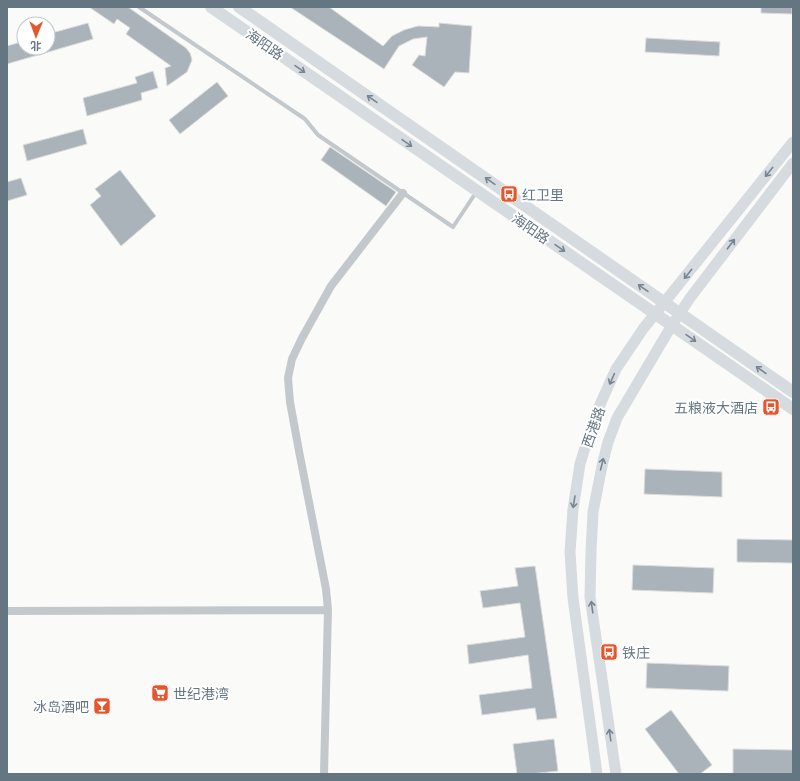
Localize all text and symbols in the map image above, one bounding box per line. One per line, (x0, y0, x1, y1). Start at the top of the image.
north arrow (16, 16, 56, 56)
street label: 海阳路 (242, 23, 288, 65)
text: 北 (30, 38, 41, 54)
one-way arrow (295, 65, 306, 73)
one-way arrow (366, 95, 377, 103)
one-way arrow (402, 139, 413, 147)
one-way arrow (765, 167, 773, 178)
one-way arrow (485, 177, 496, 185)
bus stop icon: 红卫里 (499, 184, 519, 204)
place label: 红卫里 (522, 184, 564, 205)
street label: 海阳路 (508, 207, 554, 249)
one-way arrow (727, 239, 735, 250)
one-way arrow (555, 244, 566, 253)
one-way arrow (683, 268, 692, 279)
one-way arrow (637, 284, 648, 292)
one-way arrow (685, 334, 696, 342)
one-way arrow (756, 366, 767, 374)
one-way arrow (607, 372, 615, 384)
place label: 五粮液大酒店 (674, 397, 758, 418)
bus stop icon: 五粮液大酒店 (761, 397, 781, 417)
street label: 西港路 (576, 404, 610, 450)
one-way arrow (599, 458, 607, 471)
one-way arrow (570, 496, 578, 509)
one-way arrow (588, 601, 596, 614)
bus stop icon: 铁庄 (599, 642, 619, 662)
place label: 铁庄 (622, 642, 650, 663)
supermarket icon: 世纪港湾 (150, 683, 170, 703)
place label: 世纪港湾 (173, 683, 229, 704)
place label: 冰岛酒吧 (33, 696, 89, 717)
bar icon: 冰岛酒吧 (92, 696, 112, 716)
one-way arrow (606, 729, 614, 742)

